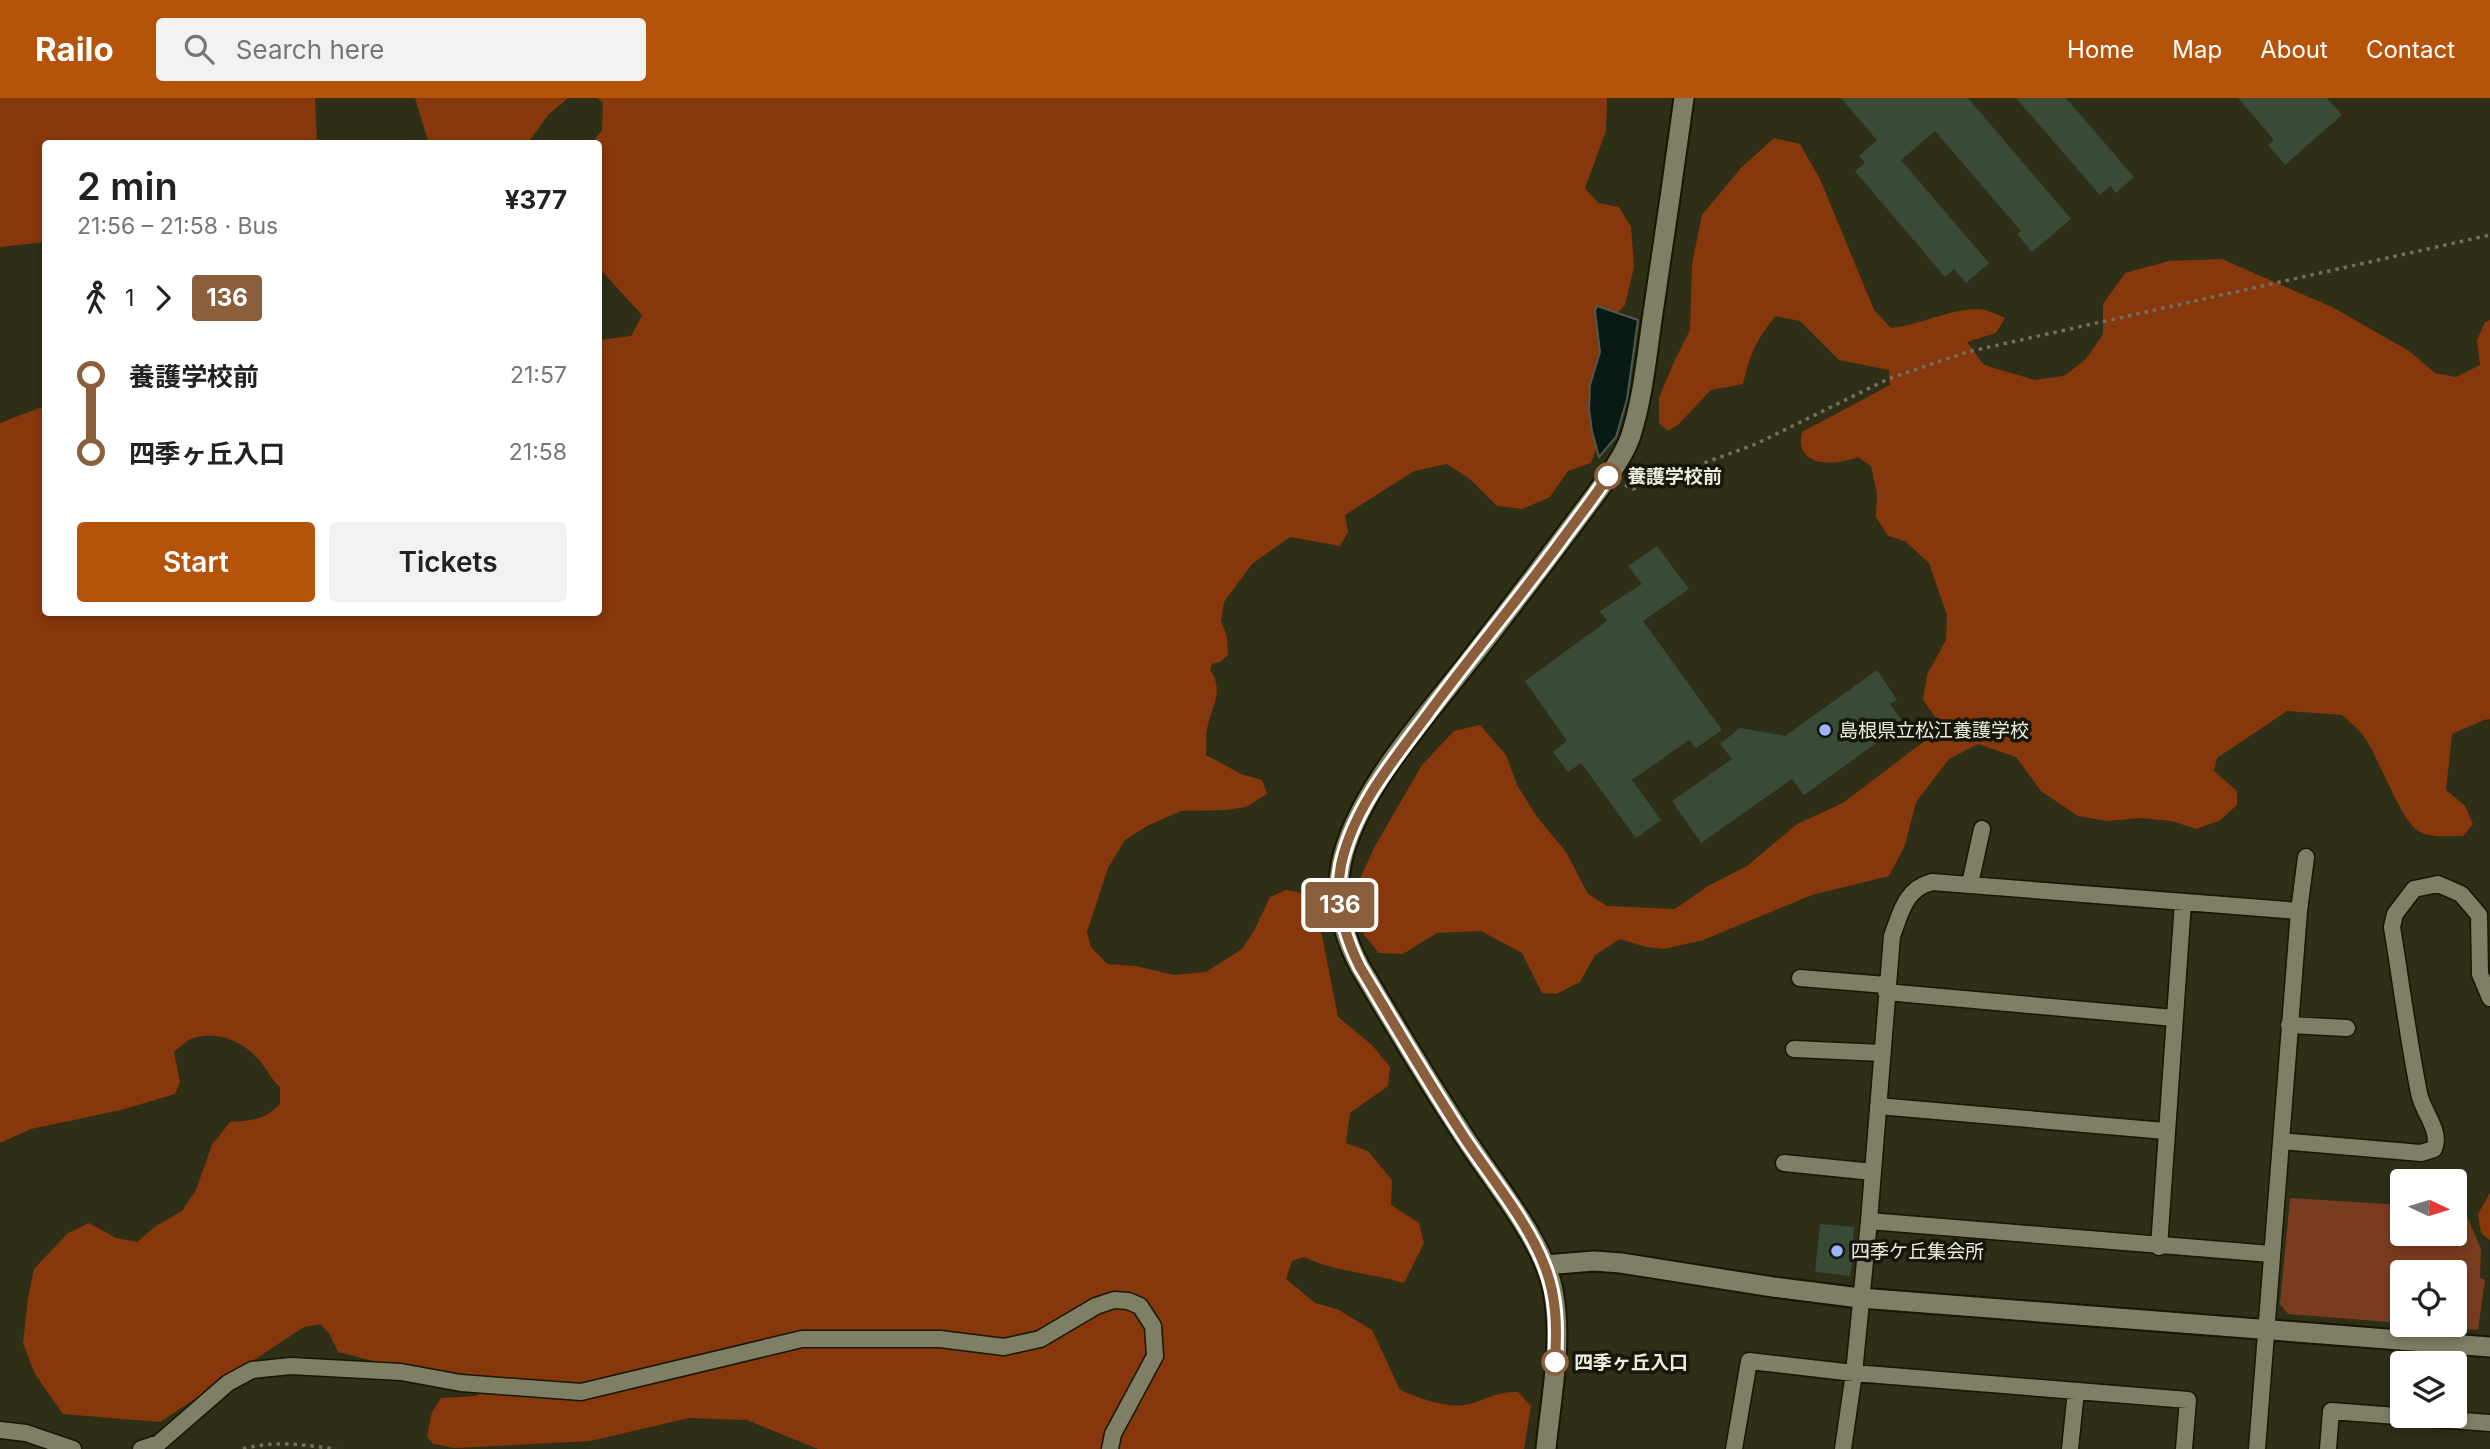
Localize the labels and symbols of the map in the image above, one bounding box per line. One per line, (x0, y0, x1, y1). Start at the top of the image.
marker: 養護学校前 (1595, 463, 1621, 489)
place label: 養護学校前 (1627, 465, 1722, 488)
place label: 島根県立松江養護学校 (1839, 719, 2029, 742)
marker: 島根県立松江養護学校 (1817, 722, 1833, 738)
line badge: 136 (1300, 882, 1380, 928)
north arrow (2390, 1169, 2468, 1246)
place label: 四季ケ丘集会所 (1851, 1240, 1984, 1263)
marker: 四季ケ丘集会所 (1829, 1243, 1845, 1259)
marker: 四季ヶ丘入口 (1542, 1349, 1568, 1375)
place label: 四季ヶ丘入口 (1574, 1351, 1688, 1374)

